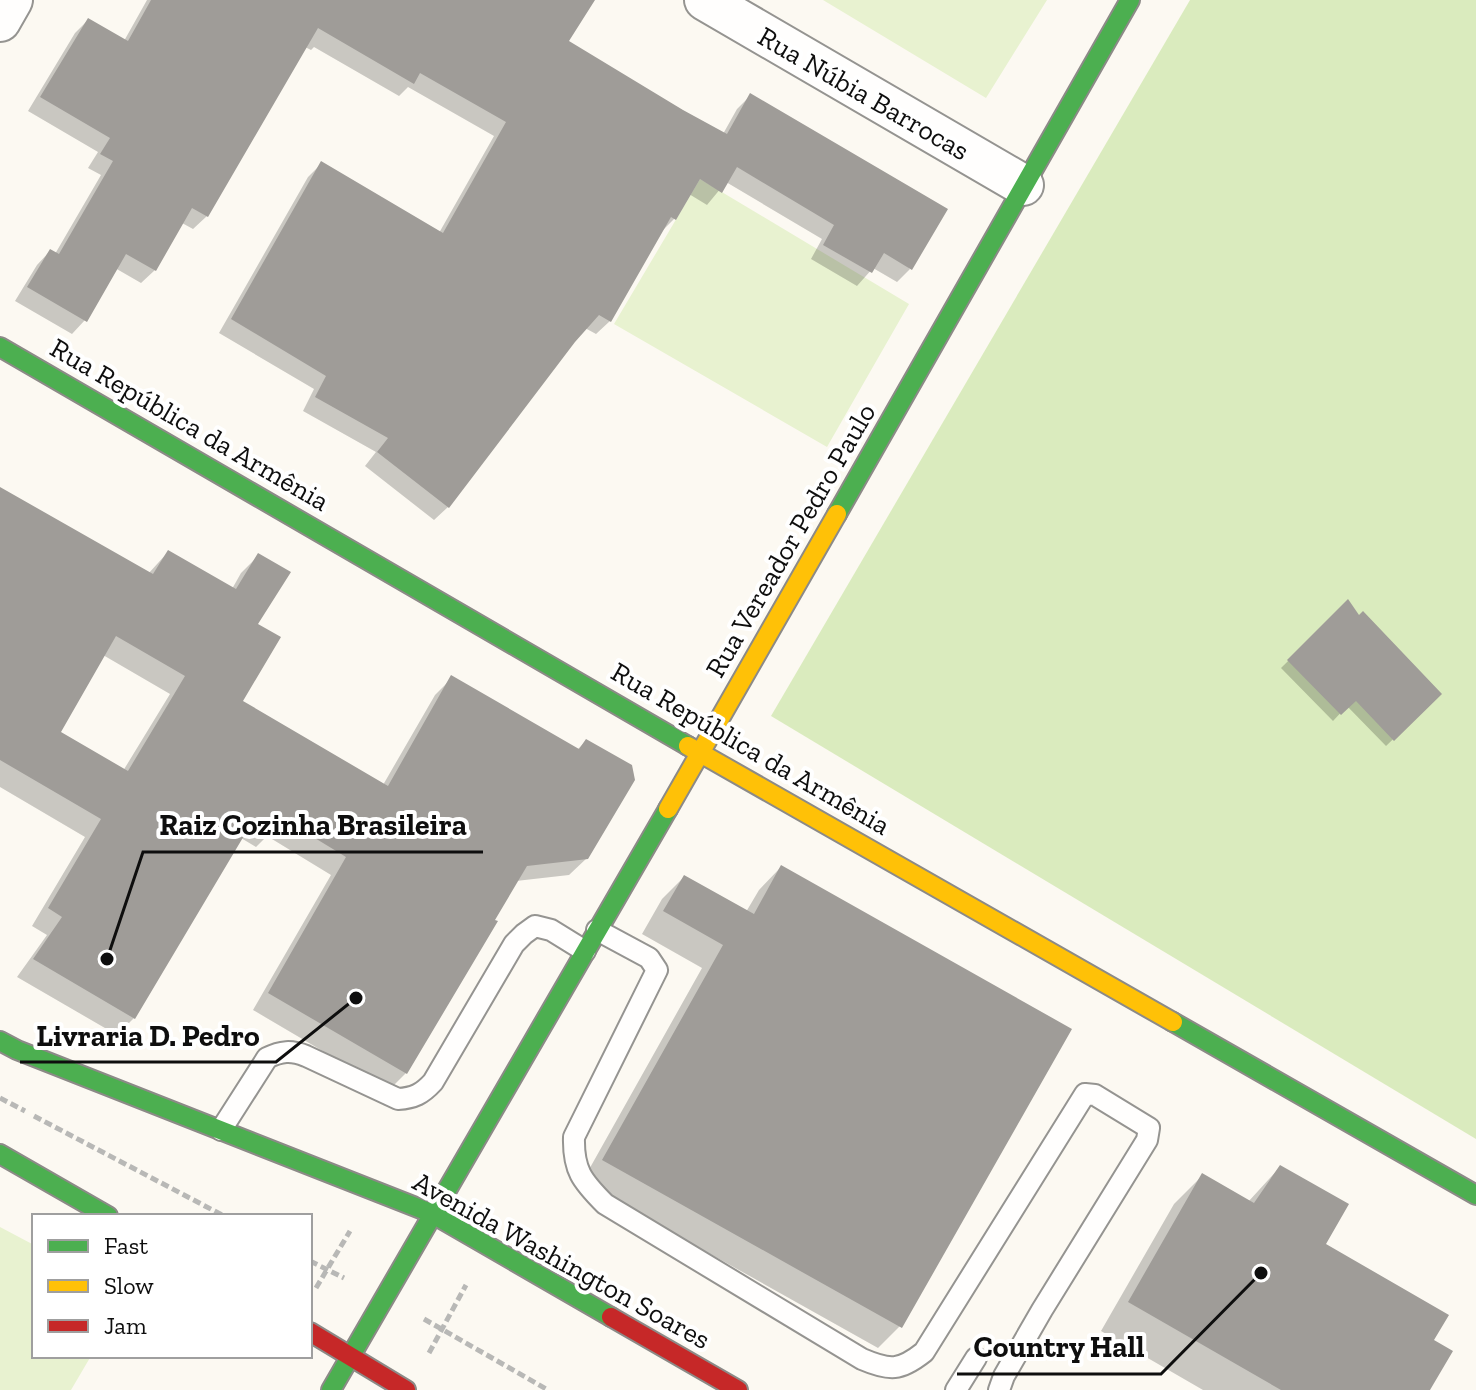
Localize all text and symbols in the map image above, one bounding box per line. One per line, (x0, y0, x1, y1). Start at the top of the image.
street label: Rua Núbia Barrocas (752, 20, 975, 167)
street label: Rua República da Armênia (45, 331, 335, 518)
street label: Rua Vereador Pedro Paulo (698, 397, 882, 683)
street label: Rua República da Armênia (606, 655, 896, 842)
callout: Raiz Cozinha Brasileira (143, 798, 483, 852)
text: Raiz Cozinha Brasileira (159, 807, 467, 843)
callout: Livraria D. Pedro (20, 1008, 276, 1062)
text: Livraria D. Pedro (36, 1018, 260, 1054)
street label: Avenida Washington Soares (407, 1165, 716, 1356)
legend (32, 1214, 312, 1358)
text: Fast (104, 1231, 148, 1260)
text: Slow (104, 1271, 154, 1300)
text: Jam (104, 1311, 147, 1340)
callout: Country Hall (957, 1320, 1161, 1374)
text: Country Hall (973, 1329, 1145, 1365)

